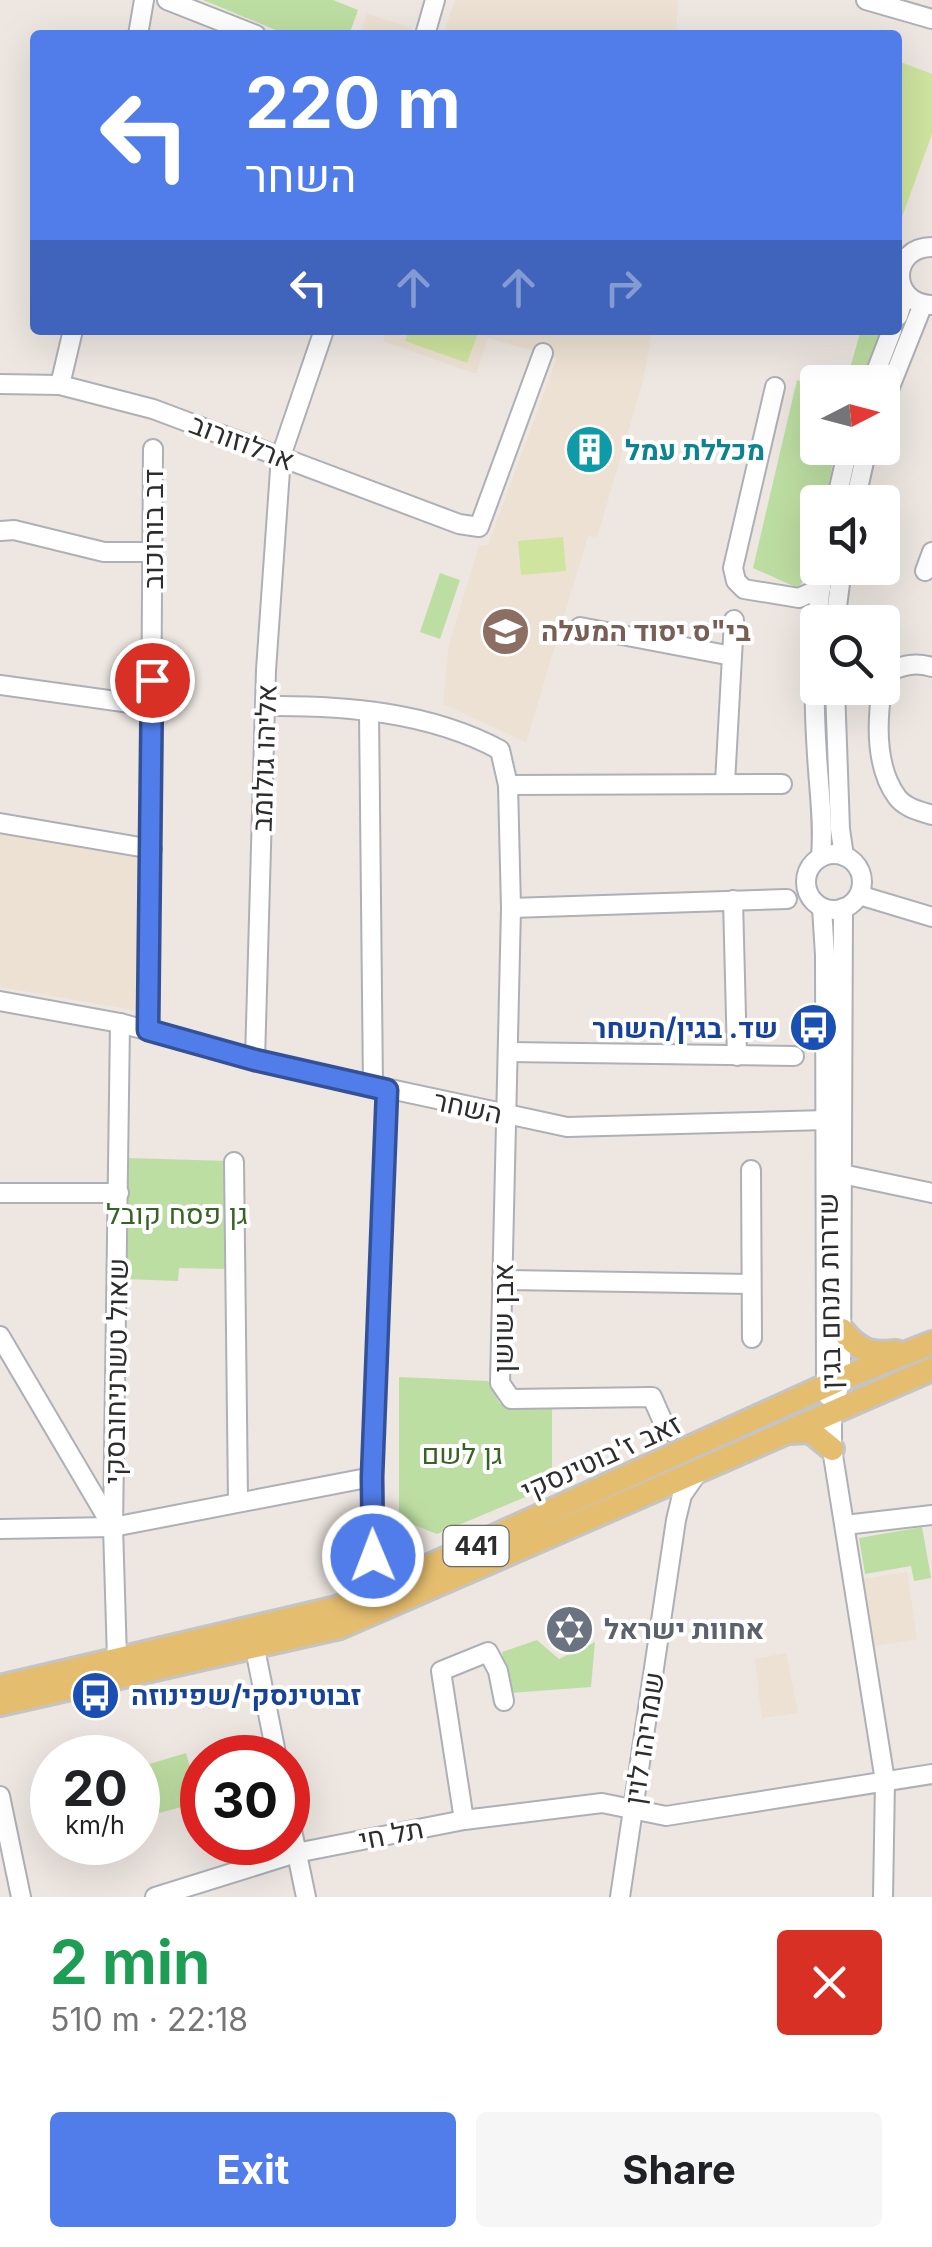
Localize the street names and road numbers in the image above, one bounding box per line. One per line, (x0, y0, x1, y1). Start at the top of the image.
street label: ארלוזורוב (185, 407, 299, 477)
street label: דב בורוכוב (136, 469, 170, 589)
street label: אליהו גולומב (244, 684, 284, 832)
street label: השחר (431, 1083, 505, 1131)
street label: שדרות מנחם בגין (810, 1192, 848, 1390)
street label: שאול טשרניחובסקי (97, 1258, 135, 1484)
street label: אבן שושן (486, 1263, 520, 1373)
street label: זאב ז'בוטינסקי (516, 1407, 686, 1507)
road number: 441 (444, 1526, 508, 1566)
street label: שמריהו לוין (617, 1669, 671, 1807)
street label: תל חי (356, 1811, 426, 1857)

